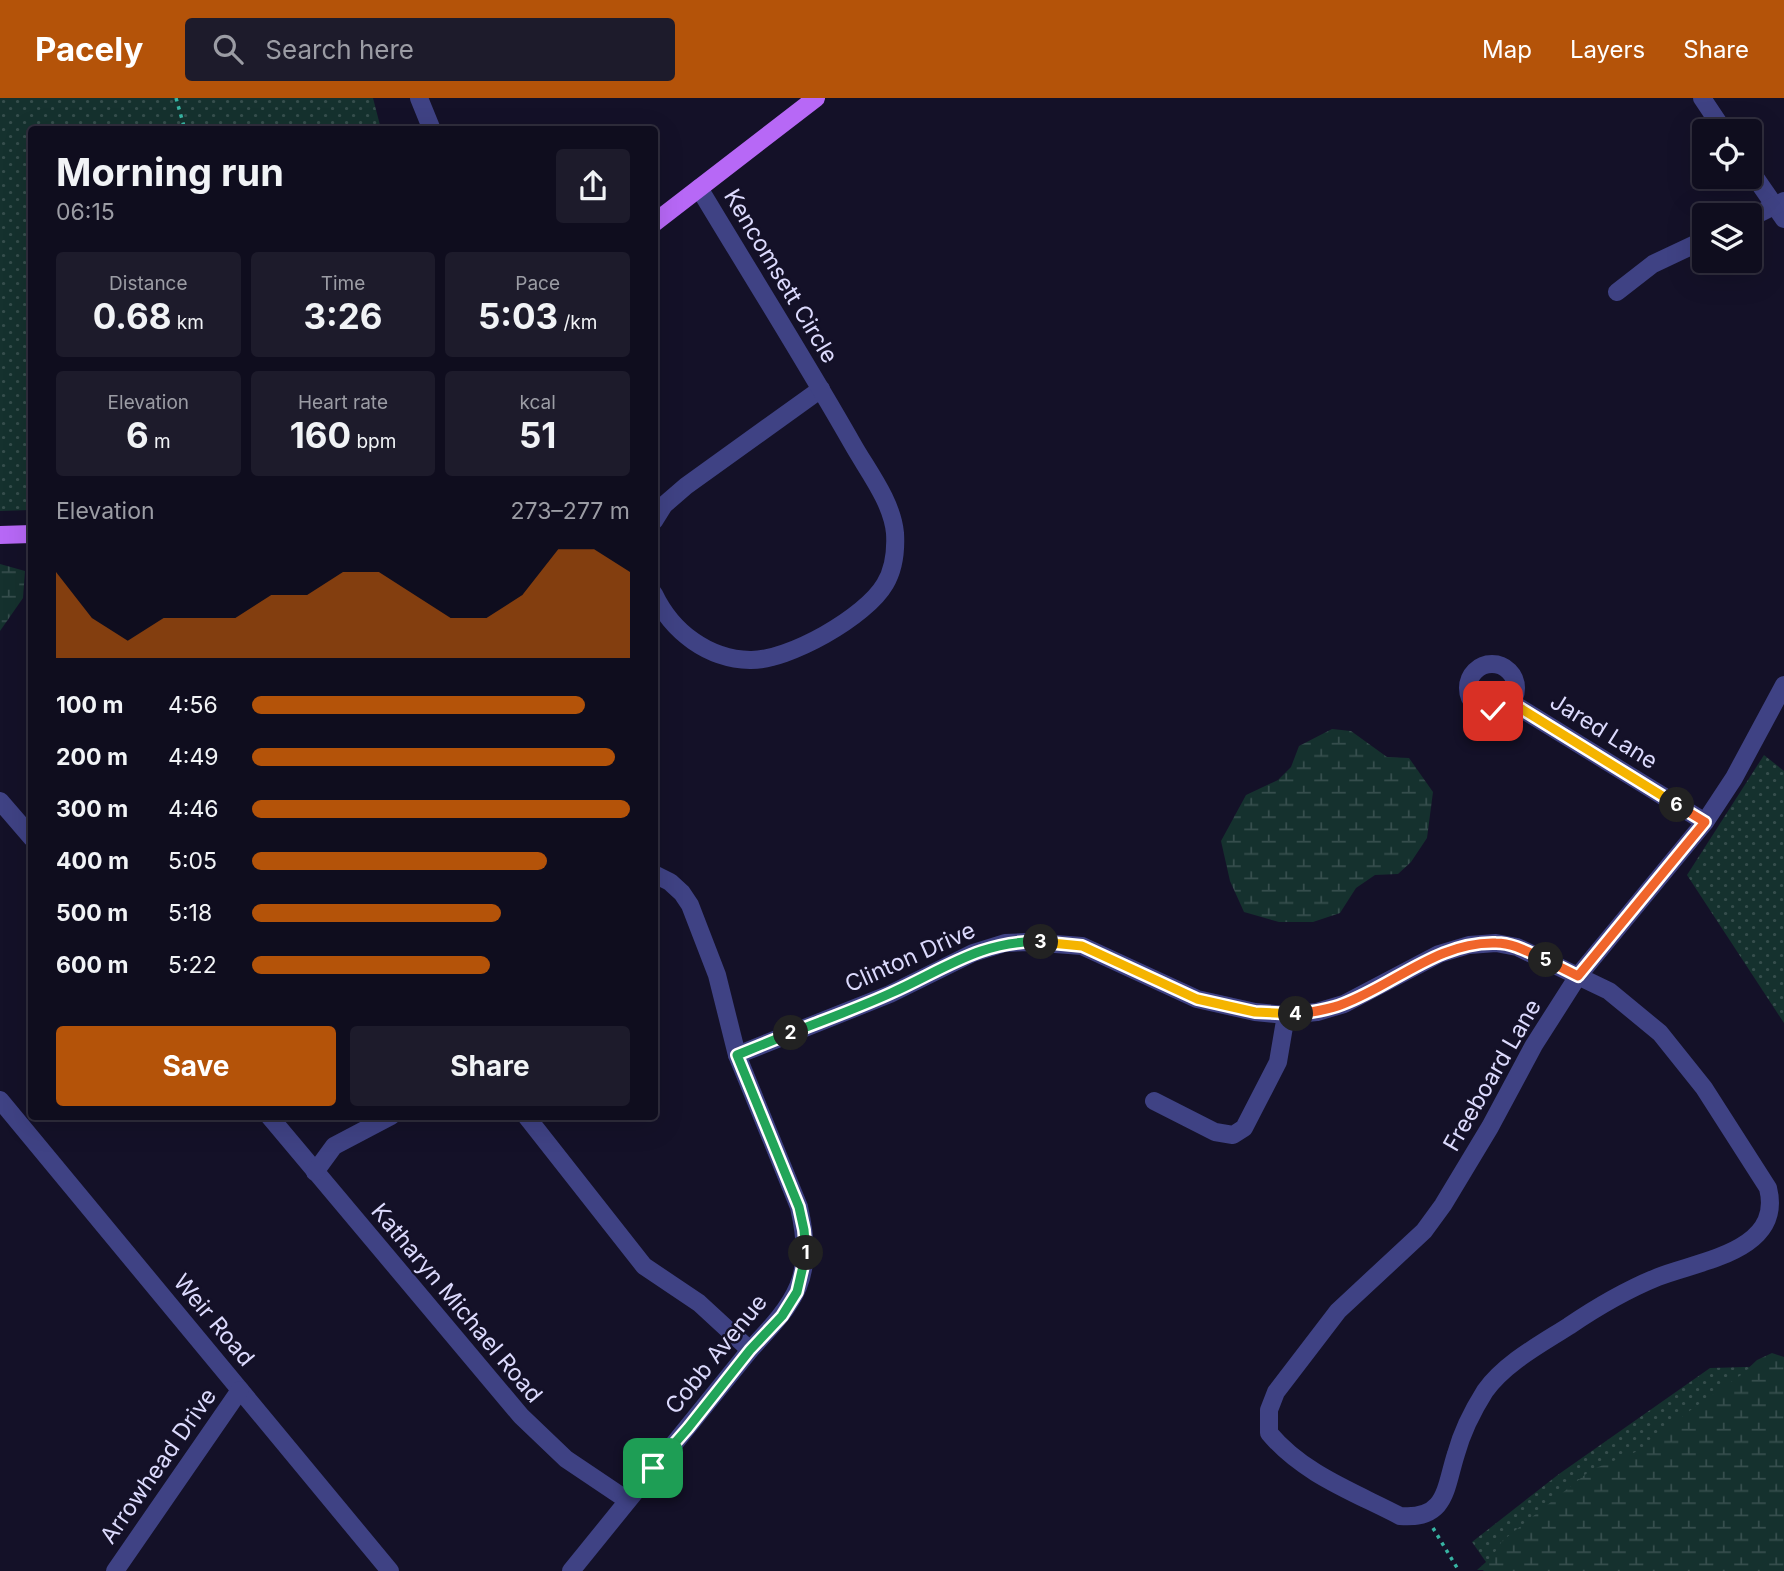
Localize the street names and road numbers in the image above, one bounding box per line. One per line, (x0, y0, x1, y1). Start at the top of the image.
street label: Kencomsett Circle (718, 184, 844, 368)
street label: Jared Lane (1545, 687, 1663, 775)
street label: Clinton Drive (840, 916, 980, 998)
street label: Freeboard Lane (1437, 994, 1547, 1156)
street label: Katharyn Michael Road (365, 1198, 549, 1408)
street label: Weir Road (168, 1268, 260, 1372)
street label: Cobb Avenue (659, 1288, 773, 1420)
street label: Arrowhead Drive (94, 1383, 222, 1549)

